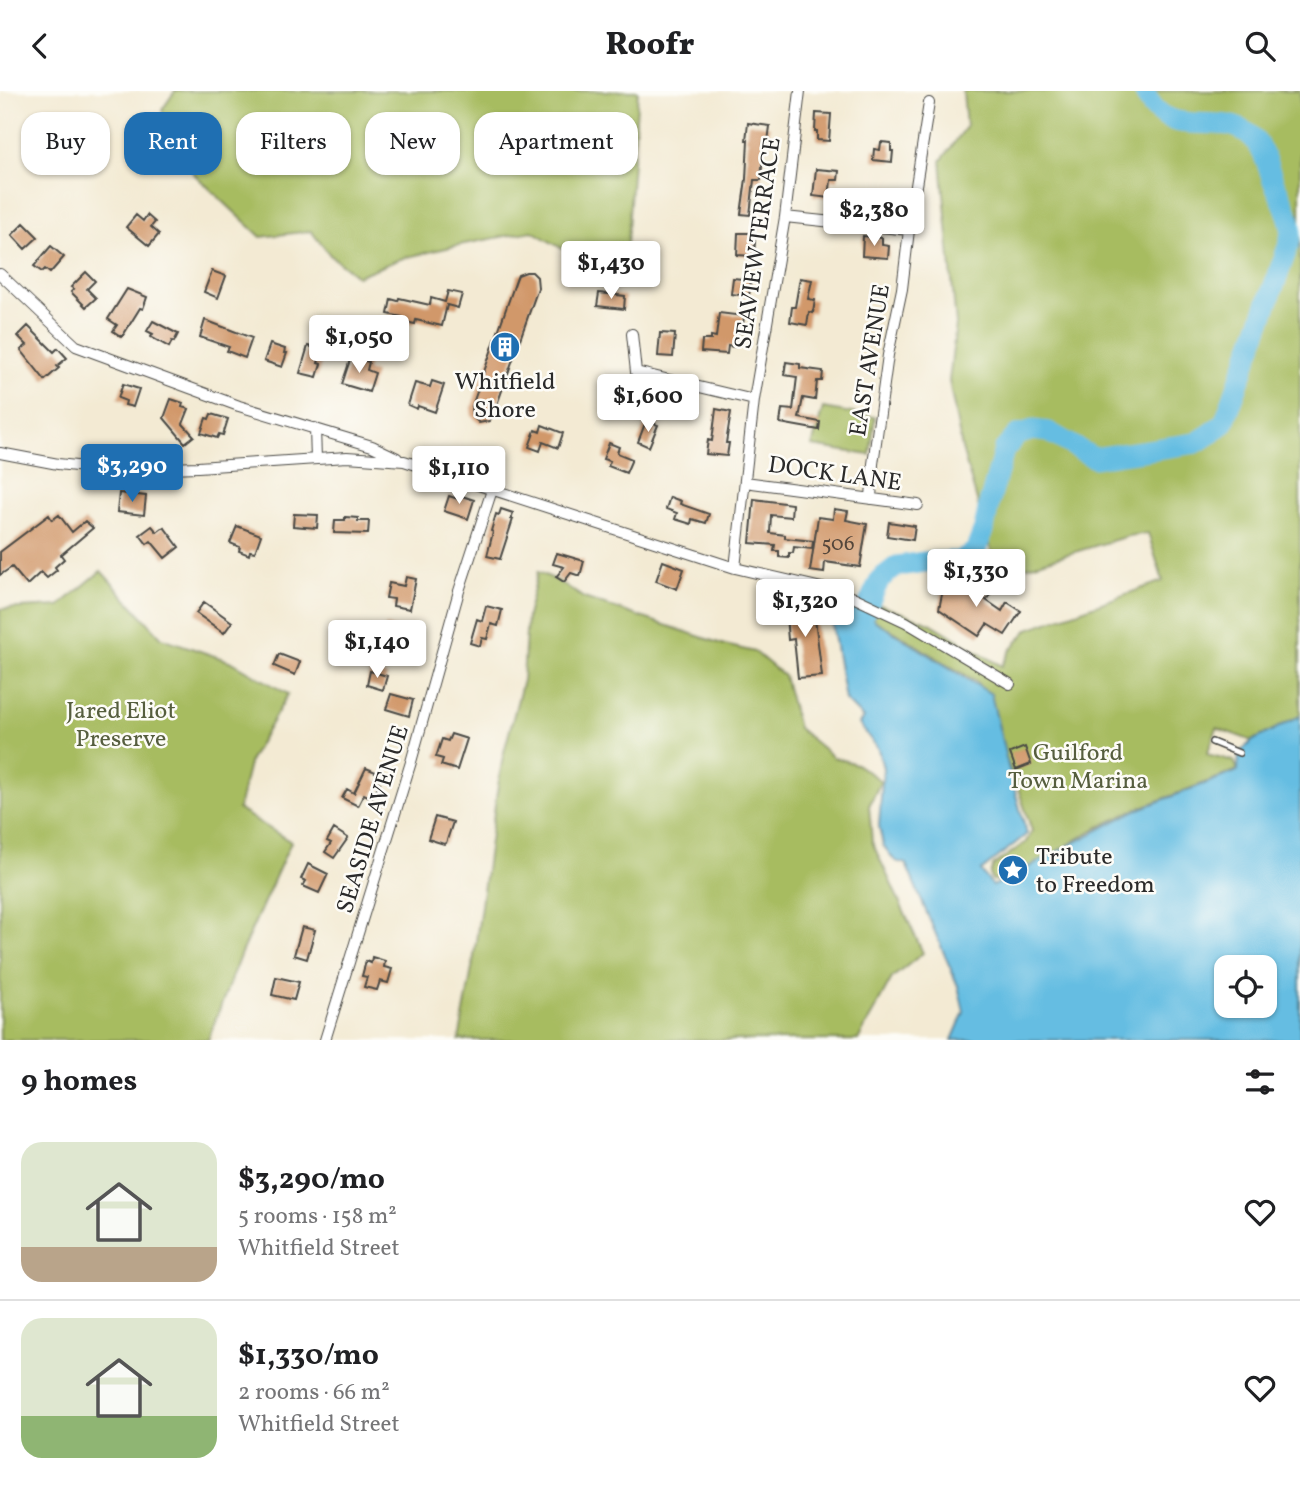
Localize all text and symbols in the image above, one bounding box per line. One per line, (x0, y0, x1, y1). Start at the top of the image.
text: Roofr (606, 24, 695, 68)
icon: back (21, 27, 59, 65)
icon: search (1241, 27, 1279, 65)
chip: Buy (21, 112, 110, 175)
chip: Rent (124, 112, 222, 175)
chip: Filters (236, 112, 351, 175)
chip: New (365, 112, 460, 175)
chip: Apartment (474, 112, 638, 175)
street label: SEAVIEW TERRACE (727, 135, 791, 352)
pin: $2,380 (817, 188, 931, 248)
text: $2,380 (839, 195, 909, 227)
pin: $1,430 (554, 241, 668, 301)
text: $1,430 (577, 248, 645, 280)
street label: EAST AVENUE (842, 282, 900, 439)
pin: $1,050 (302, 315, 416, 375)
text: $1,050 (325, 322, 393, 354)
building icon: Whitfield Shore (488, 330, 522, 364)
place label: Whitfield Shore (455, 366, 555, 428)
pin: $1,600 (591, 375, 705, 434)
text: $1,600 (613, 381, 683, 413)
pin: $3,290 (75, 445, 189, 504)
pin: $1,110 (402, 447, 516, 506)
street label: DOCK LANE (766, 449, 904, 501)
text: $3,290 (97, 451, 167, 483)
text: $1,110 (428, 453, 490, 485)
house number: 506 (821, 530, 855, 559)
pin: $1,330 (919, 549, 1033, 609)
text: $1,330 (943, 556, 1009, 588)
pin: $1,320 (748, 580, 862, 639)
text: $1,320 (772, 586, 838, 618)
pin: $1,140 (320, 621, 434, 680)
text: $1,140 (344, 627, 410, 659)
park label: Jared Eliot Preserve (66, 695, 176, 757)
street label: SEASIDE AVENUE (329, 721, 419, 918)
park label: Guilford Town Marina (1008, 737, 1148, 799)
place label: Tribute to Freedom (1036, 841, 1155, 903)
place icon: Tribute to Freedom (996, 853, 1030, 887)
map controls (1214, 955, 1277, 1018)
button: locate (1214, 955, 1277, 1018)
text: 9 homes (21, 1061, 137, 1103)
icon: filters (1241, 1063, 1279, 1101)
text: $3,290/mo (238, 1159, 385, 1201)
icon: home (77, 1170, 161, 1254)
icon: heart (1241, 1193, 1279, 1231)
text: 5 rooms · 158 m² (238, 1201, 397, 1233)
text: Whitfield Street (238, 1233, 400, 1265)
text: $1,330/mo (238, 1335, 379, 1377)
icon: home (77, 1346, 161, 1430)
icon: heart (1241, 1369, 1279, 1407)
text: 2 rooms · 66 m² (238, 1377, 390, 1409)
text: Whitfield Street (238, 1409, 400, 1441)

